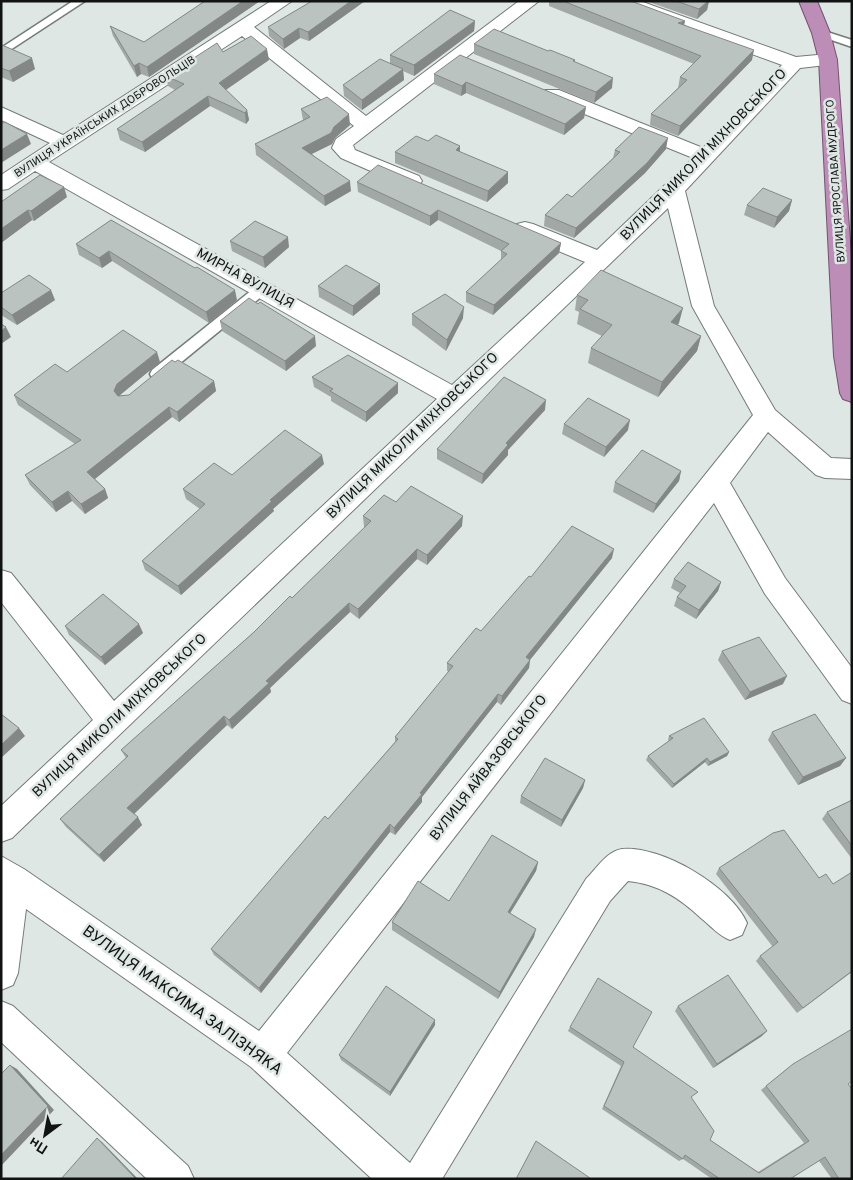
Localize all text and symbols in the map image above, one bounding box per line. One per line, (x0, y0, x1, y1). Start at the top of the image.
street label: ВУЛИЦЯ УКРАЇНСЬКИХ ДОБРОВОЛЬЦІВ (11, 52, 198, 181)
street label: ВУЛИЦЯ МИКОЛИ МІХНОВСЬКОГО (617, 66, 791, 244)
street label: ВУЛИЦЯ ЯРОСЛАВА МУДРОГО (823, 99, 849, 263)
street label: МИРНА ВУЛИЦЯ (193, 245, 297, 313)
street label: ВУЛИЦЯ МИКОЛИ МІХНОВСЬКОГО (324, 349, 502, 523)
street label: ВУЛИЦЯ МИКОЛИ МІХНОВСЬКОГО (29, 631, 211, 801)
street label: ВУЛИЦЯ АЙВАЗОВСЬКОГО (426, 691, 551, 844)
street label: ВУЛИЦЯ МАКСИМА ЗАЛІЗНЯКА (78, 922, 286, 1080)
north arrow (20, 1110, 70, 1160)
text: Пн (26, 1133, 51, 1157)

